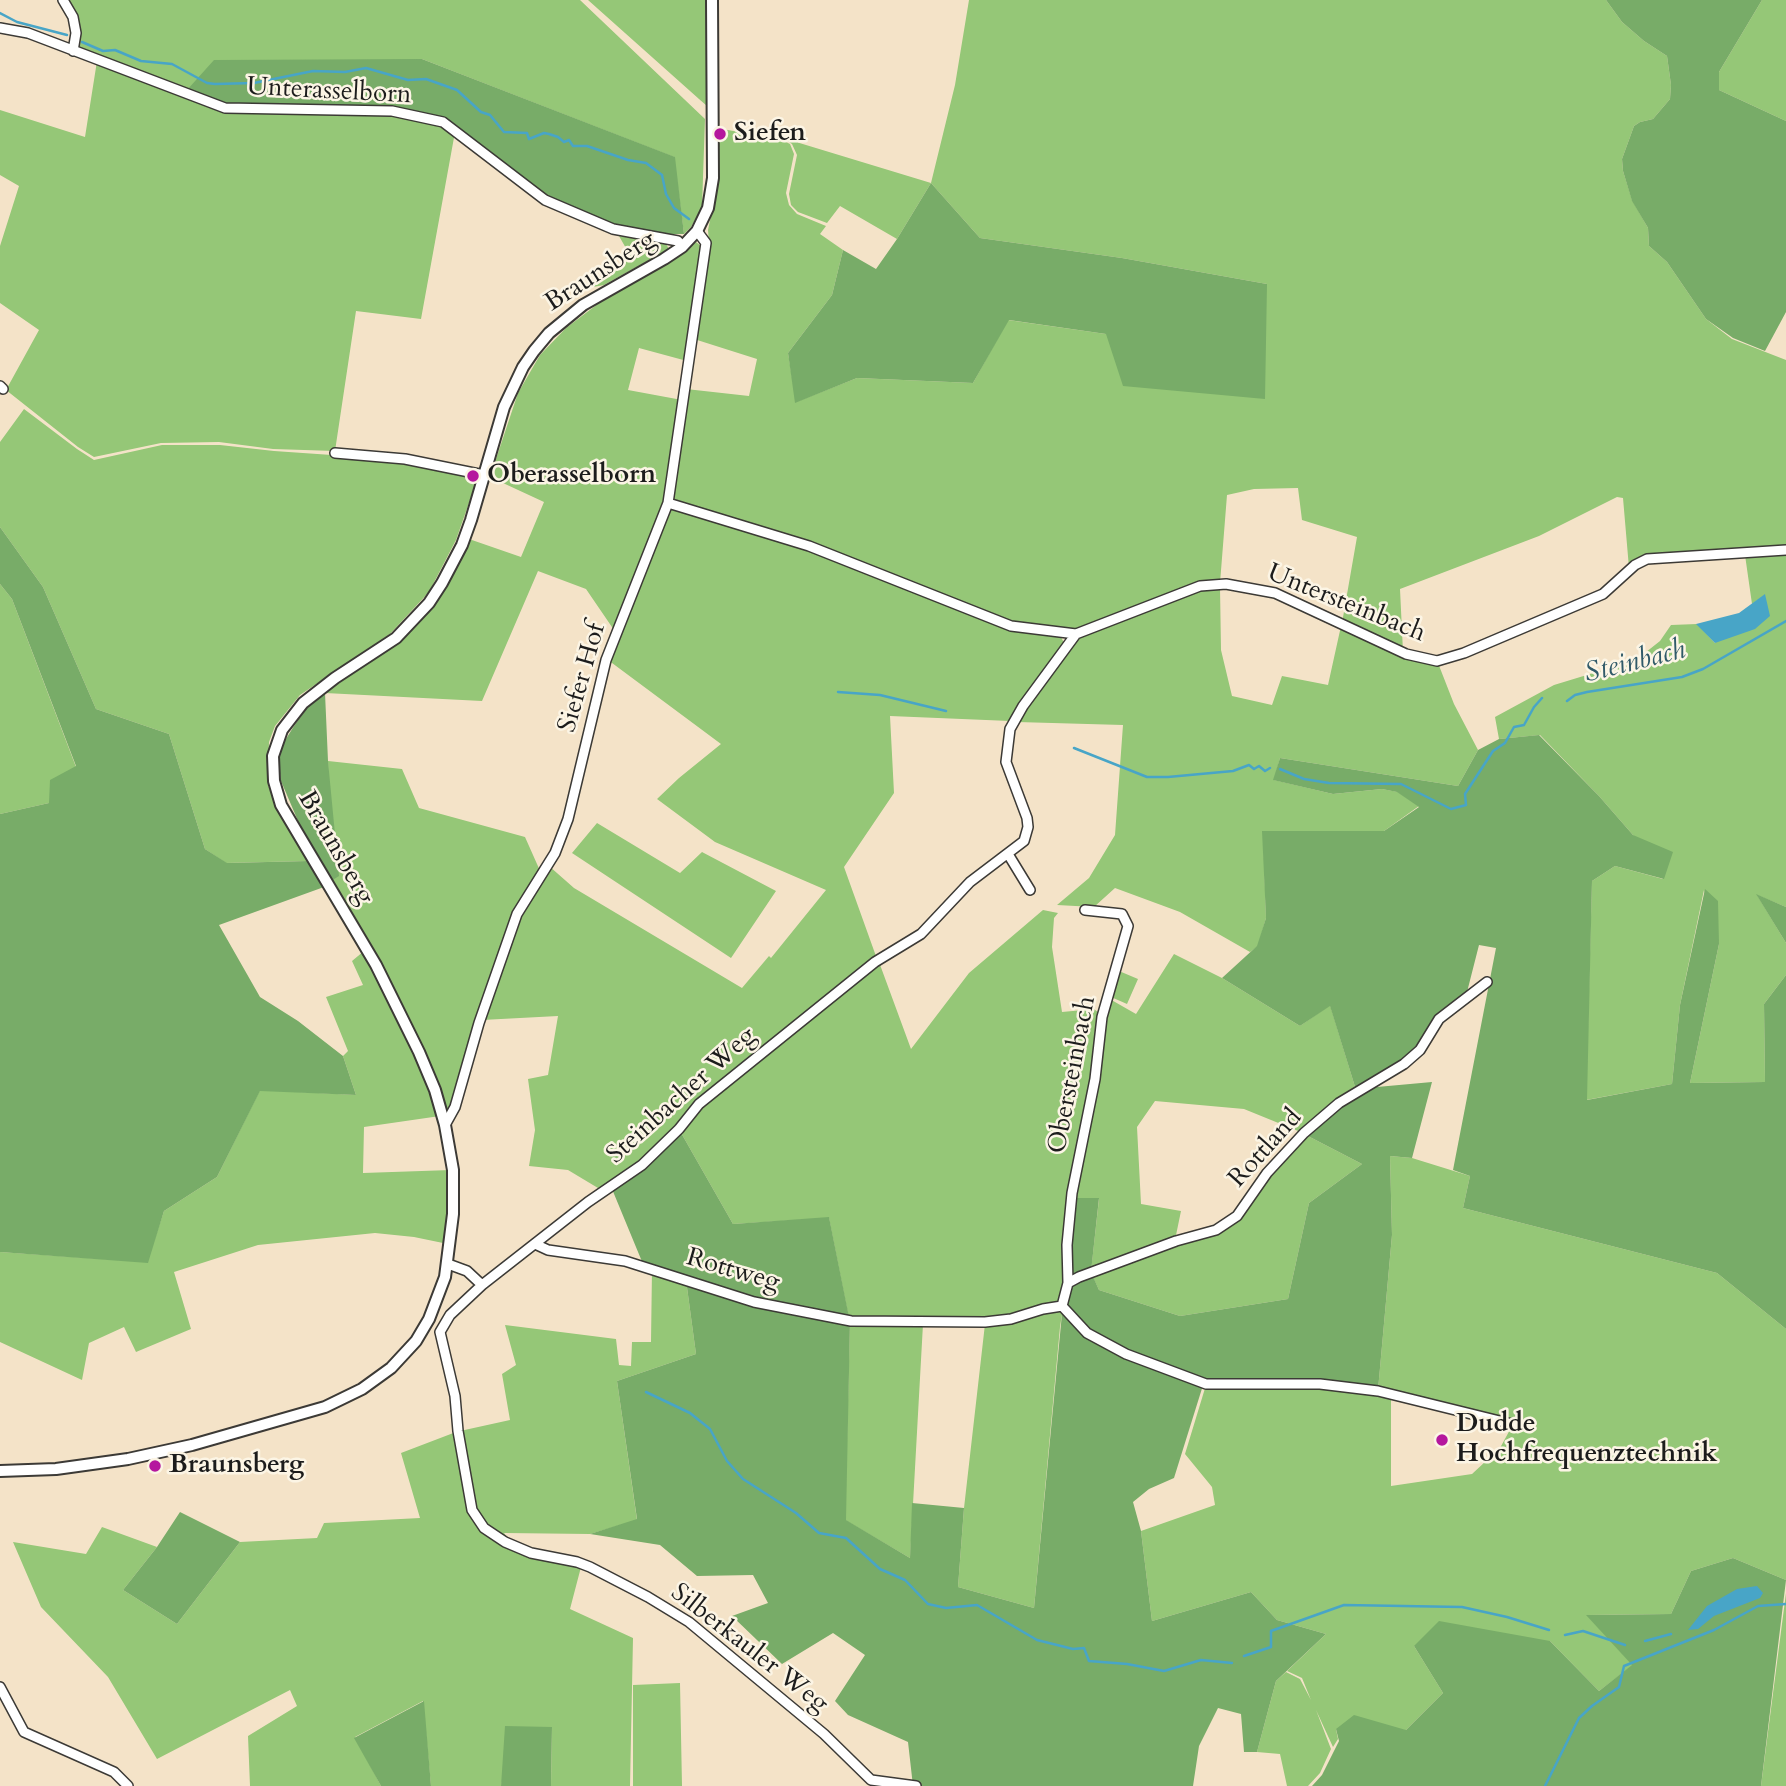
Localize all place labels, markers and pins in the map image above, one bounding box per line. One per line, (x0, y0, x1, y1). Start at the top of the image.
place label: Siefen (734, 118, 806, 150)
marker: Siefen (712, 126, 728, 142)
place label: Oberasselborn (487, 460, 656, 492)
marker: Oberasselborn (465, 468, 481, 484)
place label: Dudde Hochfrequenztechnik (1456, 1409, 1717, 1470)
marker: Dudde Hochfrequenztechnik (1434, 1432, 1450, 1448)
place label: Braunsberg (169, 1450, 304, 1482)
marker: Braunsberg (147, 1458, 163, 1474)

